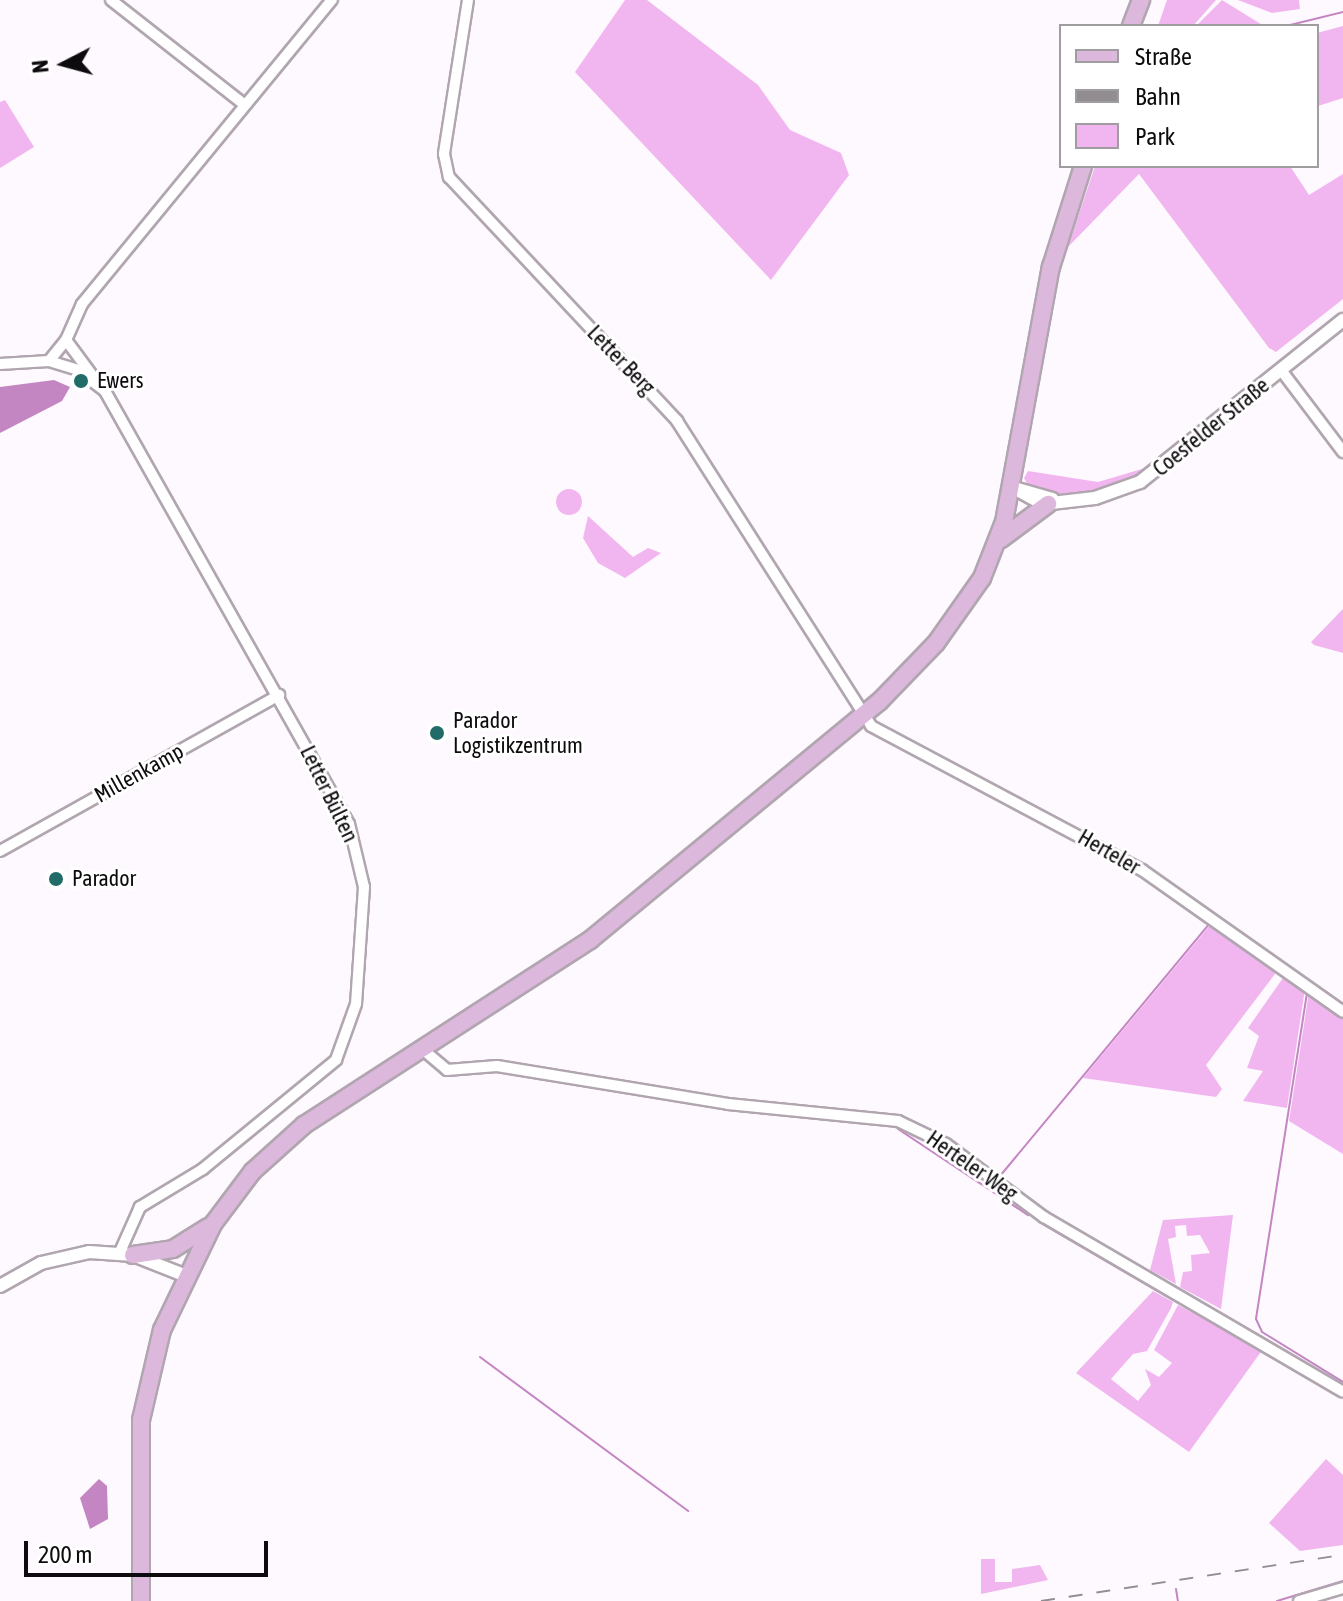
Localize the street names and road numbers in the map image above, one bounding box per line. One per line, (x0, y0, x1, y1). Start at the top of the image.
street label: Letter Berg (582, 320, 660, 400)
street label: Coesfelder Straße (1148, 372, 1274, 482)
street label: Millenkamp (90, 738, 188, 808)
street label: Letter Bülten (294, 741, 364, 847)
street label: Herteler (1073, 824, 1145, 880)
street label: Herteler Weg (921, 1125, 1023, 1207)

